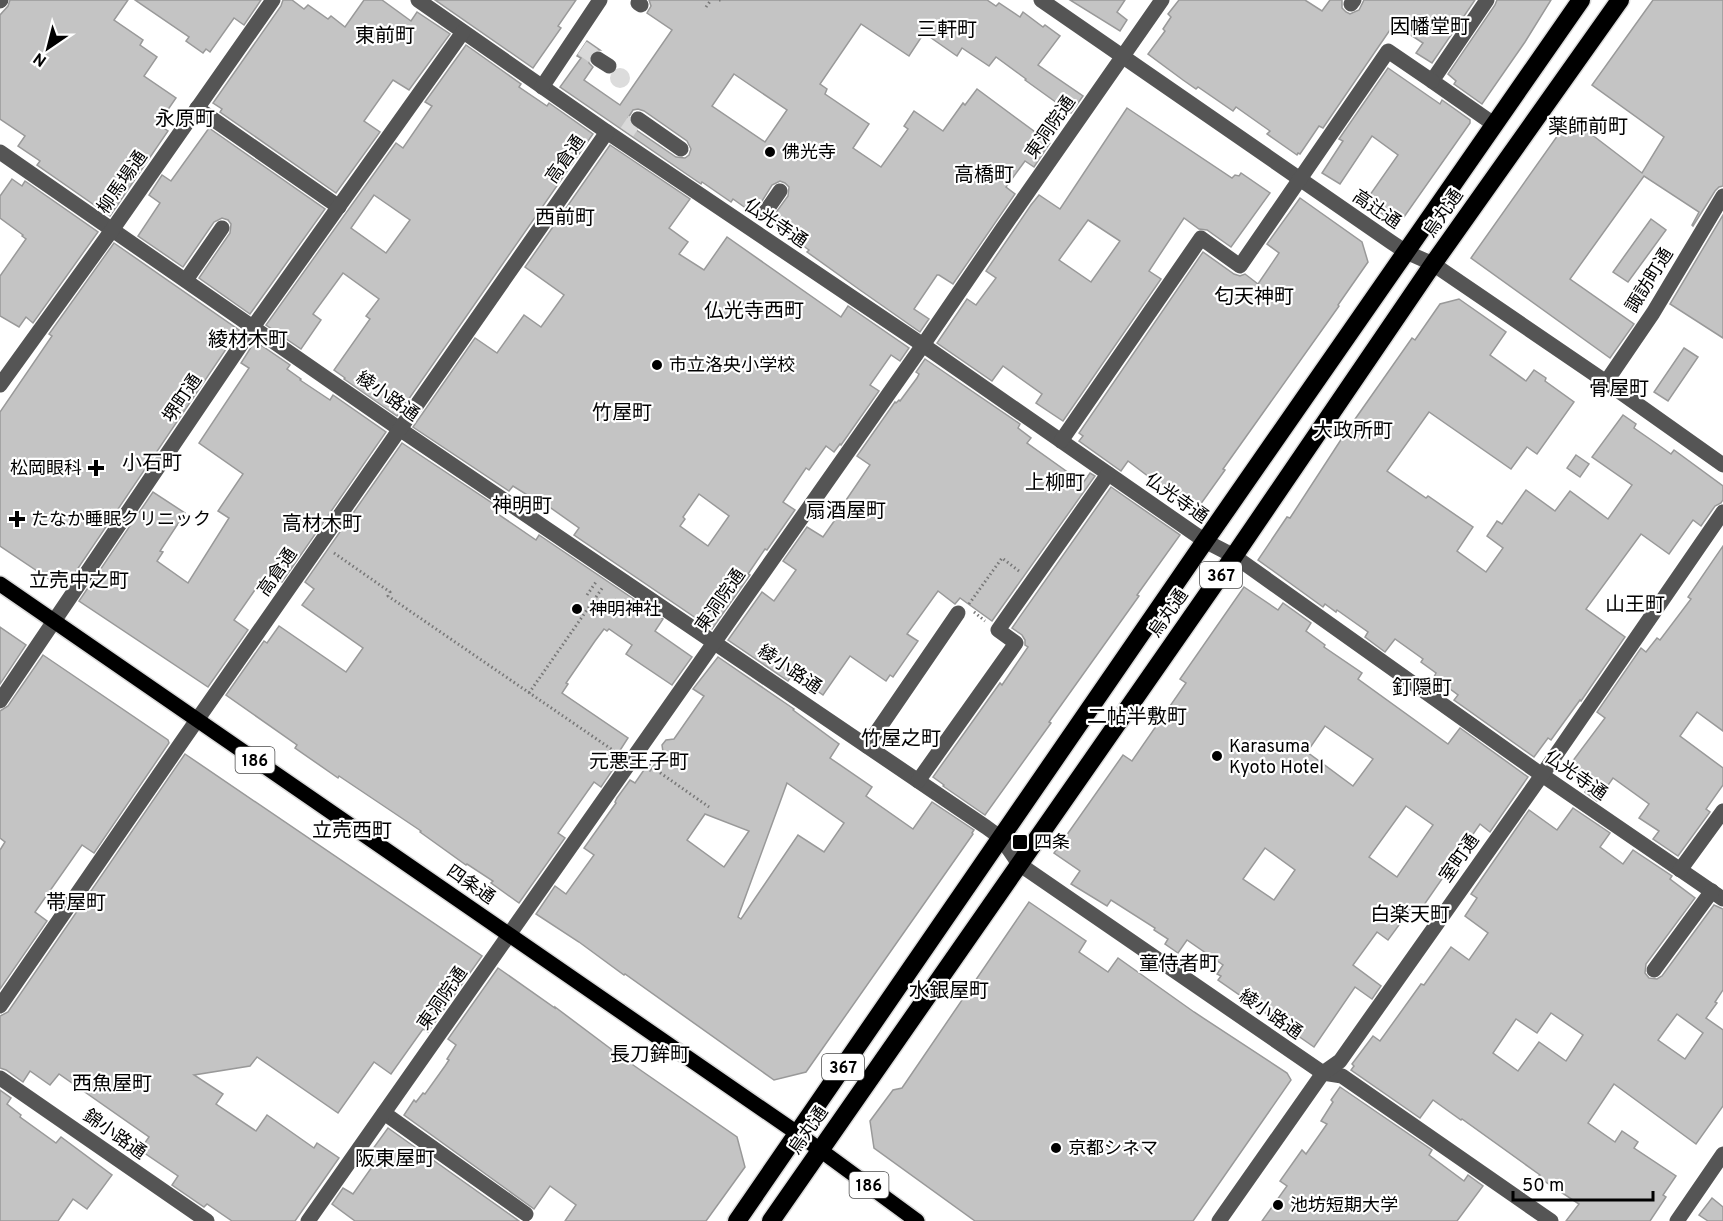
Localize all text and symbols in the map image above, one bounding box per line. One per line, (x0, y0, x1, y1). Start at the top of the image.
district label: 因幡堂町 (1390, 15, 1470, 41)
north arrow (18, 18, 78, 78)
district label: 三軒町 (917, 18, 977, 44)
district label: 東前町 (355, 24, 415, 50)
text: N (30, 47, 51, 70)
street label: 東洞院通 (1021, 92, 1081, 164)
district label: 永原町 (155, 107, 215, 133)
district label: 薬師前町 (1548, 115, 1628, 141)
street label: 高倉通 (541, 131, 591, 189)
place label: 佛光寺 (782, 142, 836, 165)
marker: 佛光寺 (763, 145, 777, 159)
street label: 柳馬場通 (93, 147, 153, 219)
district label: 高橋町 (954, 163, 1014, 189)
street label: 烏丸通 (1419, 185, 1469, 243)
street label: 高辻通 (1347, 186, 1405, 235)
street label: 仏光寺通 (739, 195, 811, 254)
district label: 西前町 (535, 206, 595, 232)
street label: 諏訪町通 (1621, 244, 1679, 317)
district label: 匂天神町 (1214, 285, 1294, 311)
district label: 仏光寺西町 (704, 299, 804, 325)
district label: 綾材木町 (208, 328, 288, 354)
place label: 市立洛央小学校 (669, 355, 795, 378)
marker: 市立洛央小学校 (650, 358, 664, 372)
street label: 綾小路通 (351, 367, 423, 427)
street label: 堺町通 (159, 370, 208, 428)
district label: 骨屋町 (1589, 377, 1649, 403)
district label: 竹屋町 (592, 401, 652, 427)
district label: 大政所町 (1313, 419, 1393, 445)
district label: 小石町 (122, 451, 182, 477)
place label: 松岡眼科 (10, 458, 82, 481)
marker: 松岡眼科 (87, 459, 105, 477)
street label: 仏光寺通 (1140, 469, 1212, 529)
district label: 上柳町 (1025, 471, 1085, 497)
district label: 神明町 (492, 494, 552, 520)
district label: 扇酒屋町 (806, 499, 886, 525)
place label: たなか睡眠クリニック (31, 509, 211, 532)
marker: たなか睡眠クリニック (8, 510, 26, 528)
district label: 高材木町 (282, 512, 362, 538)
street label: 高倉通 (253, 544, 303, 602)
road number: 367 (1200, 562, 1242, 588)
street label: 東洞院通 (691, 565, 751, 637)
district label: 立売中之町 (29, 569, 129, 595)
street label: 烏丸通 (1144, 585, 1194, 643)
district label: 山王町 (1605, 593, 1665, 619)
place label: 神明神社 (589, 599, 661, 622)
marker: 神明神社 (570, 602, 584, 616)
street label: 綾小路通 (753, 641, 825, 700)
district label: 釘隠町 (1392, 676, 1452, 702)
district label: 二帖半敷町 (1087, 705, 1187, 731)
district label: 竹屋之町 (861, 727, 941, 753)
place label: Karasuma Kyoto Hotel (1229, 736, 1324, 780)
street label: 仏光寺通 (1539, 746, 1611, 806)
road number: 186 (236, 747, 274, 773)
marker: Karasuma Kyoto Hotel (1210, 749, 1224, 763)
district label: 元悪王子町 (589, 750, 689, 776)
district label: 立売西町 (312, 819, 392, 845)
street label: 室町通 (1435, 830, 1485, 888)
place label: 四条 (1034, 832, 1070, 855)
marker: 四条 (1011, 833, 1029, 851)
street label: 四条通 (441, 860, 499, 910)
district label: 帯屋町 (46, 891, 106, 917)
district label: 白楽天町 (1370, 903, 1450, 929)
district label: 童侍者町 (1139, 952, 1219, 978)
street label: 東洞院通 (413, 963, 473, 1035)
district label: 水銀屋町 (909, 979, 989, 1005)
street label: 綾小路通 (1234, 985, 1306, 1045)
district label: 長刀鉾町 (610, 1043, 690, 1069)
road number: 367 (822, 1054, 864, 1080)
district label: 西魚屋町 (72, 1072, 152, 1098)
street label: 烏丸通 (784, 1102, 834, 1160)
street label: 錦小路通 (78, 1105, 150, 1165)
place label: 京都シネマ (1068, 1138, 1158, 1161)
marker: 京都シネマ (1049, 1141, 1063, 1155)
district label: 阪東屋町 (355, 1147, 435, 1173)
scale bar (1513, 1164, 1652, 1202)
road number: 186 (850, 1172, 888, 1198)
text: 50 m (1522, 1175, 1564, 1198)
place label: 池坊短期大学 (1290, 1195, 1398, 1218)
marker: 池坊短期大学 (1271, 1198, 1285, 1212)

